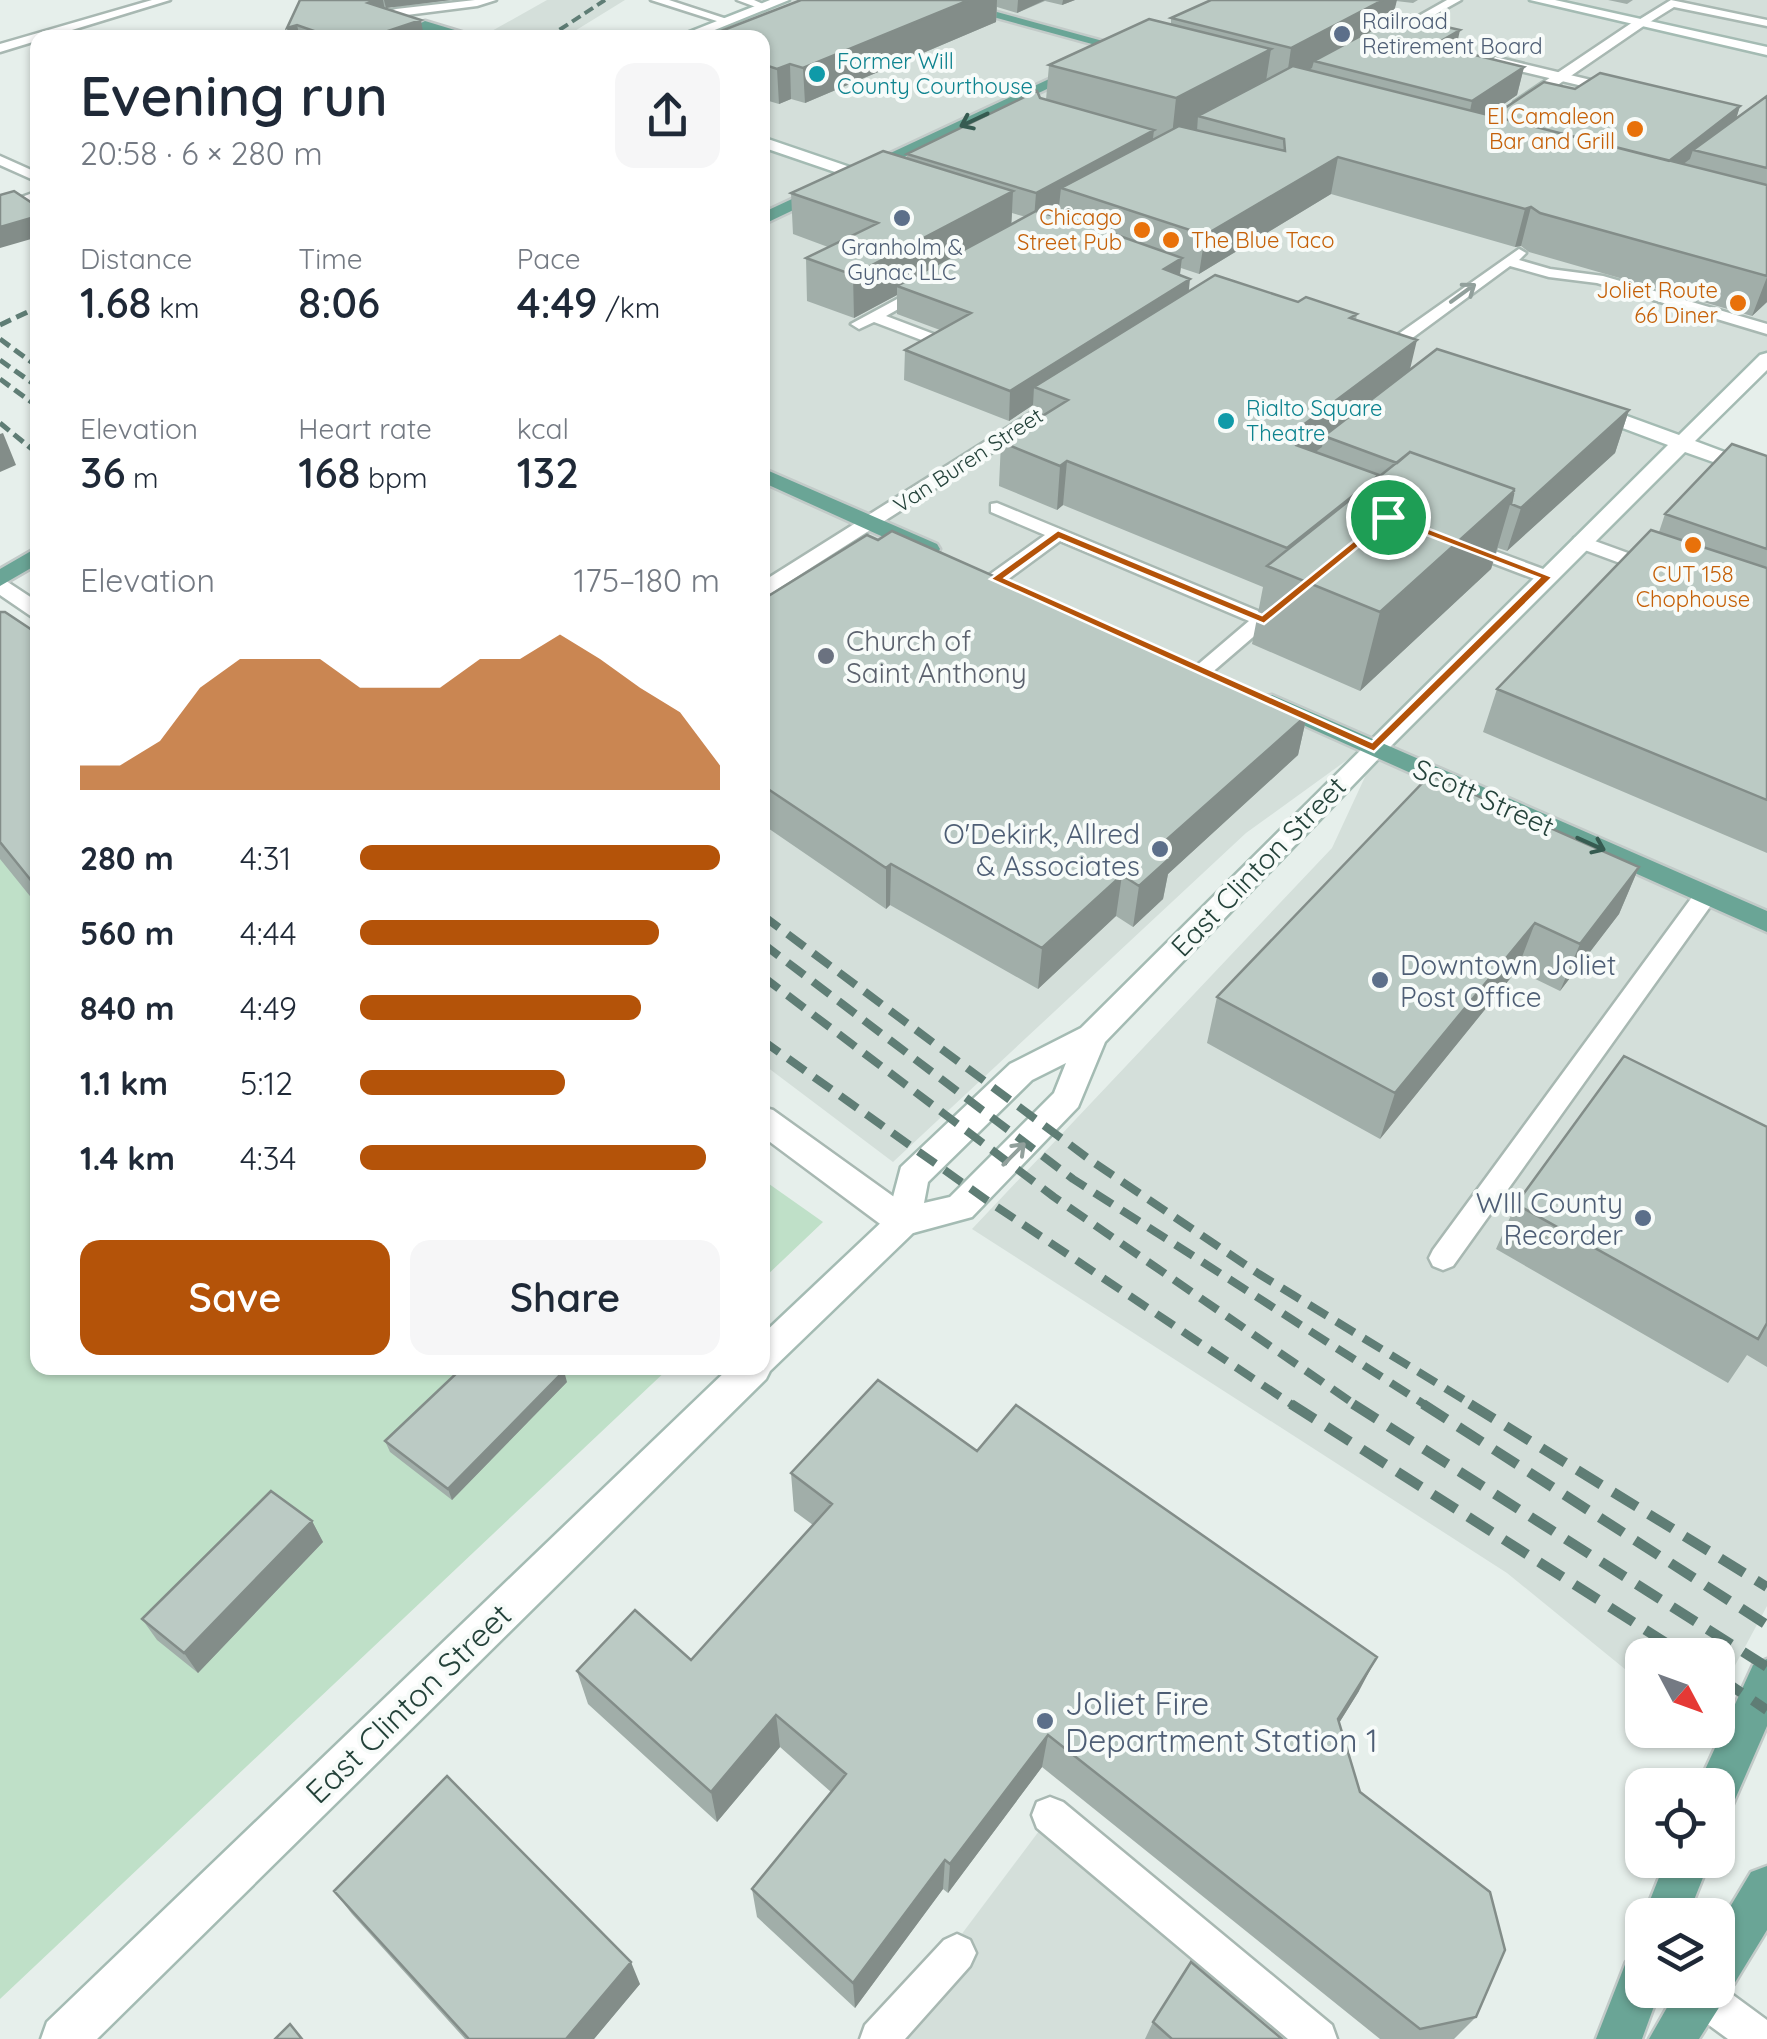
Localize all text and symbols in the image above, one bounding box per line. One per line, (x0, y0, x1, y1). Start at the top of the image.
place label: Railroad Retirement Board (1362, 7, 1543, 60)
marker: Railroad Retirement Board (1331, 23, 1353, 45)
place label: Former Will County Courthouse (837, 47, 1033, 100)
text: Evening run (80, 61, 388, 130)
button: share (615, 63, 720, 168)
marker: Former Will County Courthouse (806, 63, 828, 85)
place label: El Camaleon Bar and Grill (1487, 102, 1615, 155)
one-way arrow (959, 112, 989, 131)
marker: El Camaleon Bar and Grill (1624, 118, 1646, 140)
text: 20:58 · 6 × 280 m (80, 133, 323, 173)
place label: Chicago Street Pub (1017, 203, 1122, 256)
marker: Granholm & Gynac LLC (891, 207, 913, 229)
marker: Chicago Street Pub (1131, 219, 1153, 241)
place label: The Blue Taco (1191, 226, 1335, 254)
marker: The Blue Taco (1160, 229, 1182, 251)
place label: Granholm & Gynac LLC (841, 233, 963, 286)
text: Distance (80, 241, 192, 276)
text: Time (298, 241, 363, 276)
text: Pace (517, 241, 581, 276)
text: 1.68 (80, 276, 151, 329)
text: 8:06 (298, 276, 380, 329)
text: 4:49 (517, 276, 598, 329)
place label: Joliet Route 66 Diner (1596, 276, 1719, 329)
one-way arrow (1449, 282, 1477, 303)
text: km (151, 290, 200, 325)
text: /km (598, 290, 660, 325)
marker: Joliet Route 66 Diner (1727, 292, 1749, 314)
place label: Rialto Square Theatre (1246, 394, 1382, 447)
street label: Van Buren Street (888, 401, 1048, 519)
marker: Rialto Square Theatre (1215, 410, 1237, 432)
text: Elevation (80, 411, 198, 446)
text: Heart rate (298, 411, 432, 446)
text: kcal (517, 411, 569, 446)
text: 36 (80, 446, 125, 499)
text: 168 (298, 446, 360, 499)
text: 132 (517, 446, 579, 499)
text: m (125, 460, 159, 495)
text: bpm (360, 460, 427, 495)
pin (1346, 475, 1431, 560)
icon: arrive (1361, 490, 1416, 545)
marker: CUT 158 Chophouse (1682, 534, 1704, 556)
text: Elevation (80, 560, 215, 600)
text: 175–180 m (573, 560, 720, 600)
place label: CUT 158 Chophouse (1636, 560, 1750, 613)
place label: Church of Saint Anthony (846, 623, 1027, 690)
marker: Church of Saint Anthony (815, 645, 837, 667)
street label: Scott Street (1408, 750, 1560, 844)
street label: East Clinton Street (1163, 769, 1353, 963)
place label: O'Dekirk, Allred & Associates (943, 816, 1140, 883)
one-way arrow (1575, 836, 1606, 854)
text: 280 m (80, 838, 174, 878)
text: 4:31 (240, 838, 291, 878)
marker: O'Dekirk, Allred & Associates (1149, 838, 1171, 860)
text: 560 m (80, 913, 174, 953)
text: 4:44 (240, 913, 297, 953)
place label: Downtown Joliet Post Office (1400, 947, 1616, 1014)
marker: Downtown Joliet Post Office (1369, 969, 1391, 991)
text: 840 m (80, 988, 174, 1028)
text: 4:49 (240, 988, 297, 1028)
text: 1.1 km (80, 1063, 168, 1103)
text: 5:12 (240, 1063, 293, 1103)
text: 1.4 km (80, 1138, 175, 1178)
text: 4:34 (240, 1138, 296, 1178)
one-way arrow (1001, 1142, 1025, 1166)
place label: WIll County Recorder (1476, 1185, 1623, 1252)
marker: WIll County Recorder (1632, 1207, 1654, 1229)
button: Save (80, 1240, 390, 1355)
button: Share (410, 1240, 720, 1355)
street label: East Clinton Street (297, 1595, 519, 1811)
north arrow (1625, 1638, 1735, 1748)
map controls (1625, 1638, 1735, 2008)
place label: Joliet Fire Department Station 1 (1065, 1683, 1378, 1760)
marker: Joliet Fire Department Station 1 (1034, 1710, 1056, 1732)
button: locate (1625, 1768, 1735, 1878)
button: layers (1625, 1898, 1735, 2008)

